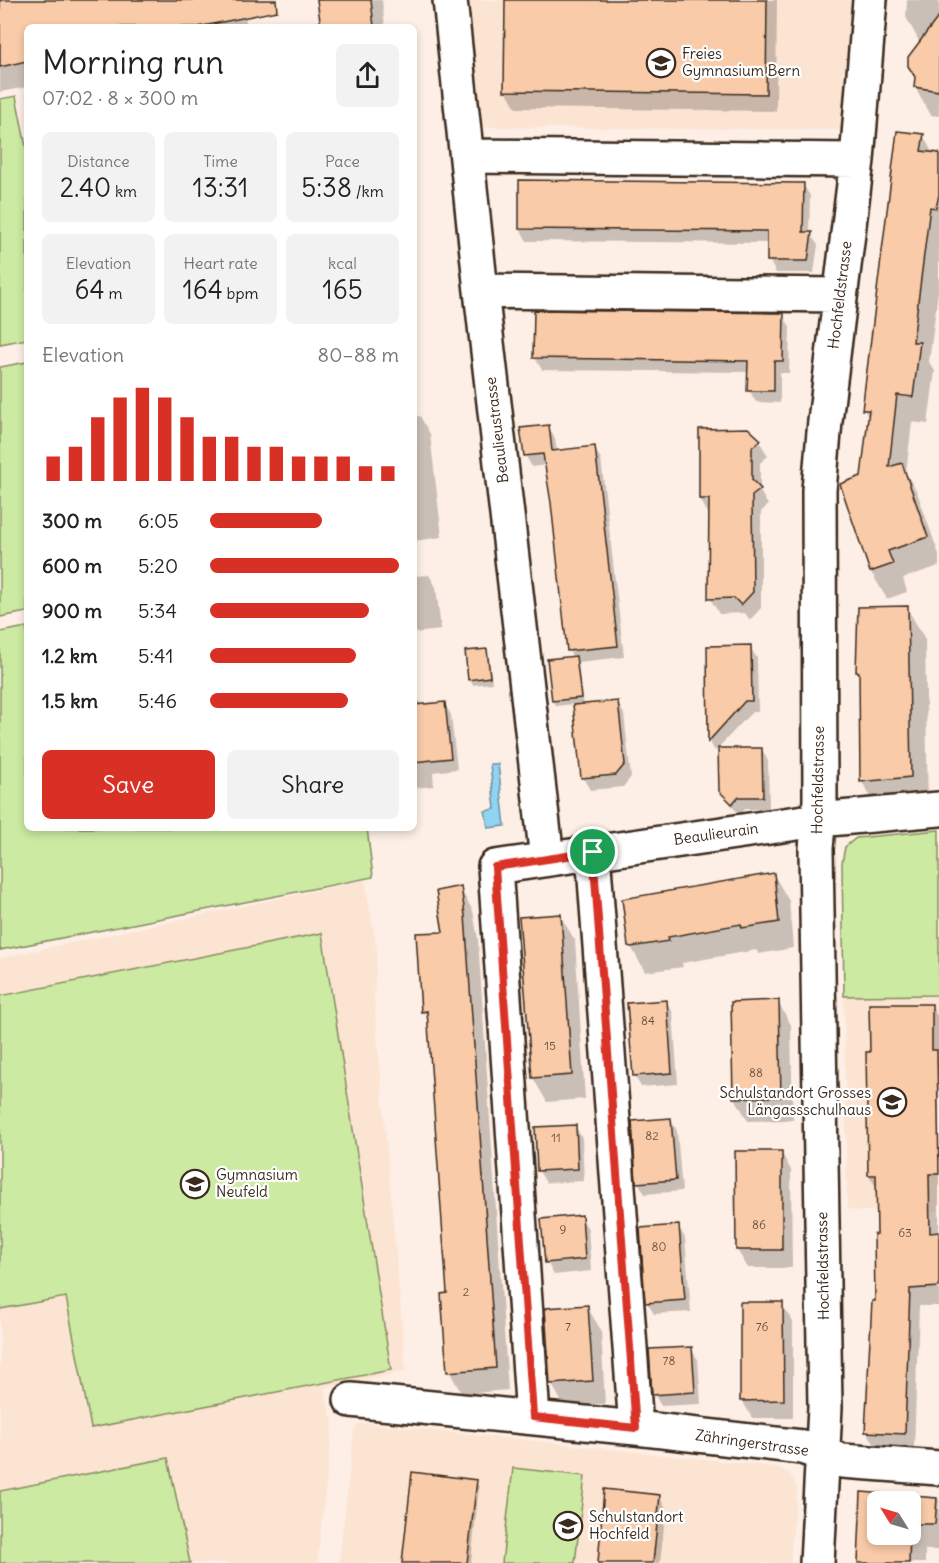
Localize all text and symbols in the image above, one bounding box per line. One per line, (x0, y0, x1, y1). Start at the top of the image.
text: Morning run (42, 41, 224, 83)
button: share (336, 44, 399, 107)
place label: Freies Gymnasium Bern (682, 44, 800, 80)
school or university icon: Freies Gymnasium Bern (645, 47, 677, 79)
text: 07:02 · 8 × 300 m (42, 85, 198, 110)
text: Distance (67, 151, 130, 171)
text: Time (203, 151, 238, 171)
text: Pace (325, 151, 360, 171)
text: 2.40 (60, 171, 111, 204)
text: 13:31 (193, 171, 248, 204)
text: 5:38 (301, 171, 352, 204)
text: km (111, 181, 137, 201)
text: /km (352, 181, 384, 201)
street label: Hochfeldstrasse (823, 240, 856, 350)
text: Elevation (66, 253, 131, 273)
text: Heart rate (183, 253, 258, 273)
text: kcal (328, 253, 357, 273)
text: 64 (75, 273, 105, 306)
text: 164 (182, 273, 223, 306)
text: 165 (322, 273, 363, 306)
text: m (105, 283, 122, 303)
text: bpm (223, 283, 259, 303)
text: Elevation (42, 342, 124, 367)
text: 80–88 m (318, 342, 399, 367)
street label: Beaulieustrasse (481, 376, 512, 484)
text: 300 m (42, 508, 102, 533)
text: 6:05 (138, 508, 179, 533)
text: 600 m (42, 553, 102, 578)
text: 5:20 (138, 553, 178, 578)
text: 900 m (42, 598, 102, 623)
text: 5:34 (138, 598, 177, 623)
text: 1.2 km (42, 643, 98, 668)
text: 5:41 (138, 643, 173, 668)
text: 1.5 km (42, 688, 98, 713)
text: 5:46 (138, 688, 177, 713)
street label: Hochfeldstrasse (807, 726, 828, 834)
button: Save (42, 750, 215, 819)
button: Share (227, 750, 399, 819)
street label: Beaulieurain (672, 818, 760, 849)
pin (567, 826, 618, 877)
icon: arrive (576, 835, 609, 868)
house number: 84 (641, 1013, 655, 1028)
house number: 15 (544, 1038, 556, 1053)
house number: 88 (749, 1065, 763, 1080)
place label: Schulstandort Grosses Längassschulhaus (719, 1083, 871, 1119)
school or university icon: Schulstandort Grosses Längassschulhaus (876, 1086, 908, 1118)
house number: 82 (645, 1128, 659, 1143)
house number: 11 (551, 1130, 561, 1145)
place label: Gymnasium Neufeld (216, 1165, 298, 1201)
school or university icon: Gymnasium Neufeld (179, 1168, 211, 1200)
street label: Hochfeldstrasse (812, 1212, 833, 1320)
house number: 86 (752, 1217, 766, 1232)
house number: 9 (560, 1222, 567, 1237)
house number: 63 (898, 1225, 912, 1240)
house number: 80 (652, 1239, 667, 1254)
house number: 2 (463, 1284, 470, 1299)
house number: 7 (565, 1319, 571, 1334)
house number: 76 (756, 1319, 768, 1334)
house number: 78 (663, 1353, 675, 1368)
street label: Zähringerstrasse (694, 1425, 810, 1460)
north arrow (867, 1491, 921, 1545)
map controls (867, 1491, 921, 1545)
place label: Schulstandort Hochfeld (589, 1507, 683, 1543)
school or university icon: Schulstandort Hochfeld (552, 1510, 584, 1542)

